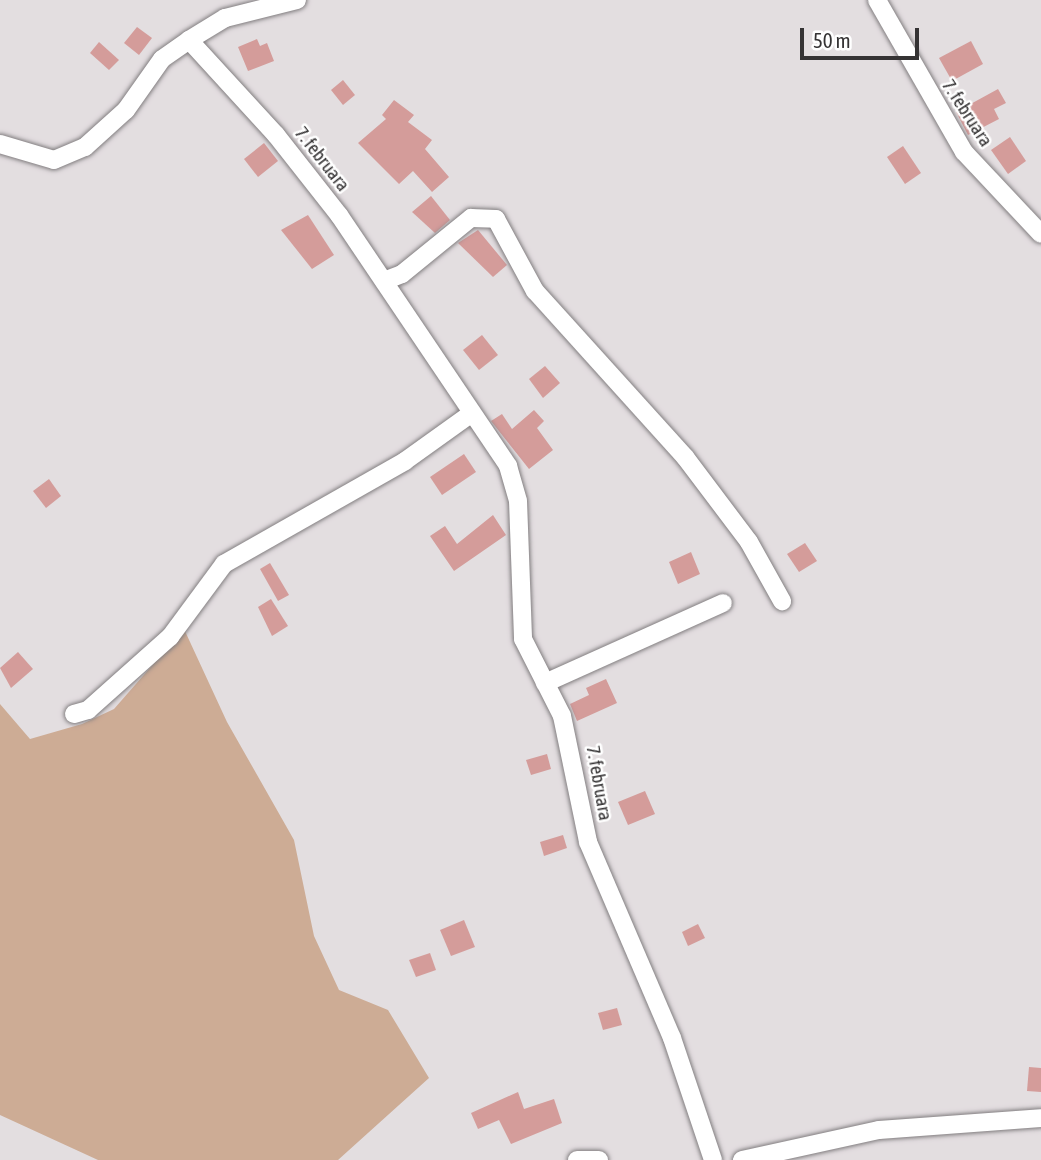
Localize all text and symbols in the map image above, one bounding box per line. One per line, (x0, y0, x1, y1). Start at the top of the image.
scale bar (803, 14, 922, 58)
text: 50 m (813, 28, 851, 52)
street label: 7. februara (937, 75, 997, 151)
street label: 7. februara (290, 122, 354, 196)
street label: 7. februara (581, 744, 617, 822)

